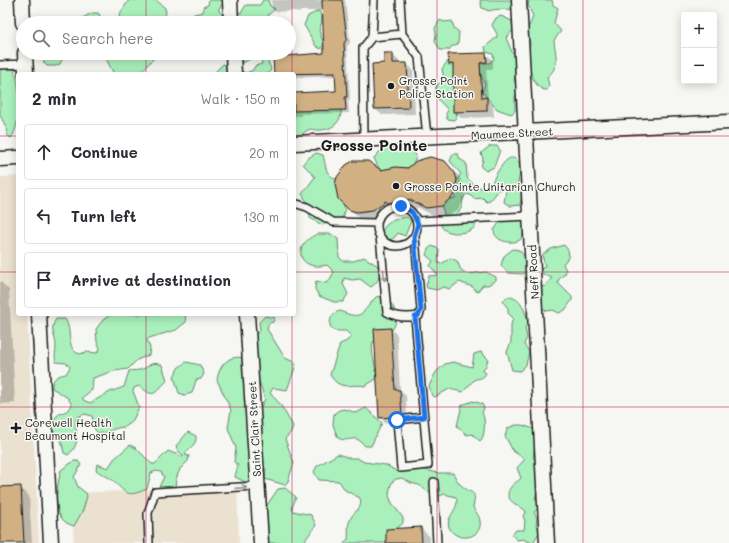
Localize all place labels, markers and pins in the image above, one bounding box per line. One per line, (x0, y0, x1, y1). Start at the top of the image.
place label: Grosse Point Police Station (399, 73, 474, 101)
marker: Grosse Point Police Station (386, 81, 396, 91)
place label: Grosse Pointe Unitarian Church (404, 179, 575, 194)
marker: Grosse Pointe Unitarian Church (391, 181, 401, 191)
place label: Corewell Health Beaumont Hospital (25, 415, 126, 443)
marker: Corewell Health Beaumont Hospital (10, 422, 22, 434)

